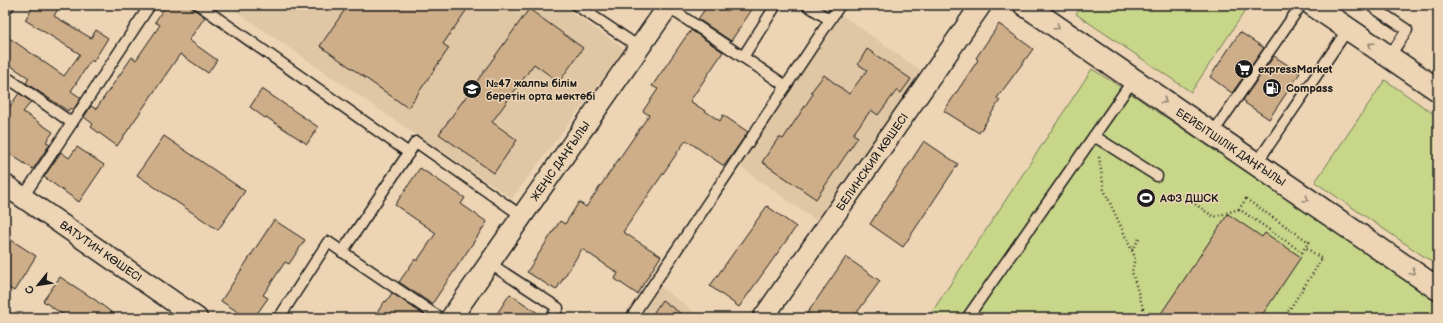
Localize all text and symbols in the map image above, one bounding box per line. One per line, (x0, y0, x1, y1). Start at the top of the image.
one-way arrow (1053, 22, 1060, 29)
one-way arrow (1368, 42, 1375, 50)
supermarket icon: expressMarket (1233, 58, 1255, 80)
place label: expressMarket (1258, 63, 1333, 76)
place label: №47 жалпы білім беретін орта мектебі (486, 77, 596, 103)
fuel station icon: Compass (1261, 77, 1283, 99)
school or university icon: №47 жалпы білім беретін орта мектебі (461, 78, 483, 100)
place label: Compass (1286, 82, 1334, 95)
one-way arrow (1160, 96, 1167, 104)
street label: БЕЙБІТШІЛІК ДАҢҒЫЛЫ (1173, 106, 1288, 189)
street label: БЕЛИНСКИЙ КӨШЕСІ (834, 111, 911, 214)
street label: ЖЕҢІС ДАҢҒЫЛЫ (528, 119, 593, 204)
sports icon: АФЗ ДШСК (1135, 187, 1157, 209)
place label: АФЗ ДШСК (1159, 192, 1219, 205)
one-way arrow (1302, 194, 1309, 202)
street label: ВАТУТИН КӨШЕСІ (57, 218, 144, 285)
north arrow (18, 265, 58, 305)
one-way arrow (1409, 267, 1416, 275)
text: С (22, 283, 37, 296)

